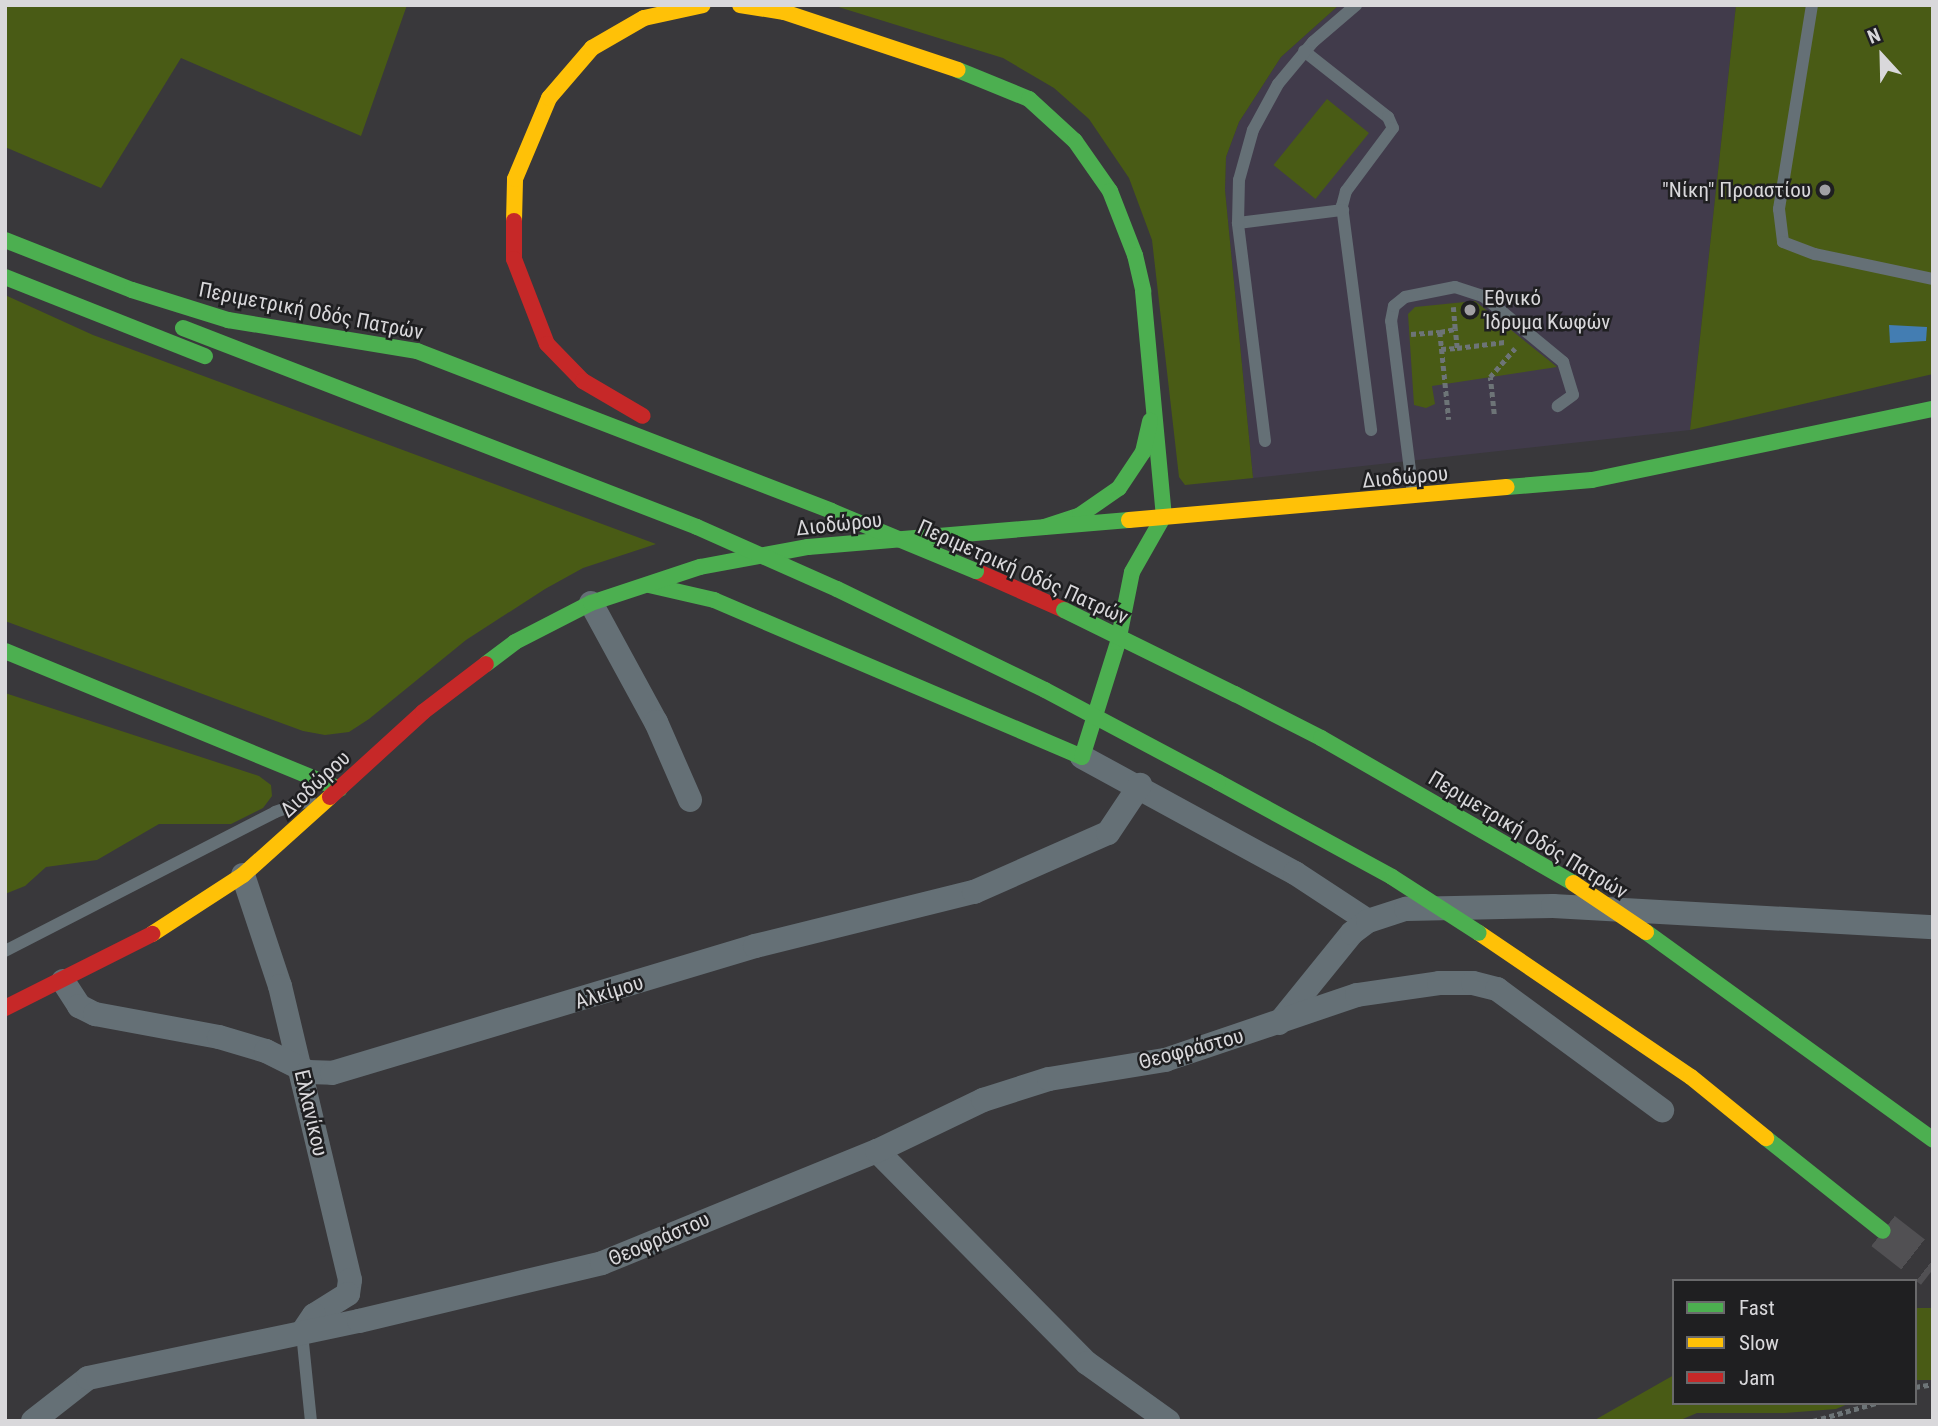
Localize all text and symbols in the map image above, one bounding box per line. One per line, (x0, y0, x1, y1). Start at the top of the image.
north arrow (1847, 21, 1917, 91)
text: N (1864, 23, 1884, 49)
place label: "Νίκη" Προαστίου (1662, 177, 1811, 203)
marker: "Νίκη" Προαστίου (1817, 182, 1833, 198)
street label: Περιμετρική Οδός Πατρών (197, 277, 425, 345)
place label: Εθνικό Ίδρυμα Κωφών (1484, 285, 1610, 335)
marker: Εθνικό Ίδρυμα Κωφών (1462, 302, 1478, 318)
street label: Διοδώρου (1361, 461, 1449, 493)
street label: Διοδώρου (795, 507, 883, 541)
street label: Περιμετρική Οδός Πατρών (914, 514, 1132, 630)
street label: Διοδώρου (275, 745, 355, 823)
street label: Περιμετρική Οδός Πατρών (1424, 765, 1632, 905)
street label: Αλκίμου (572, 970, 646, 1014)
street label: Θεοφράστου (1136, 1023, 1246, 1075)
street label: Ελλανίκου (289, 1067, 333, 1159)
street label: Θεοφράστου (605, 1206, 713, 1272)
legend (1672, 1279, 1917, 1405)
text: Fast (1739, 1296, 1775, 1320)
text: Slow (1739, 1331, 1779, 1355)
text: Jam (1739, 1366, 1775, 1390)

